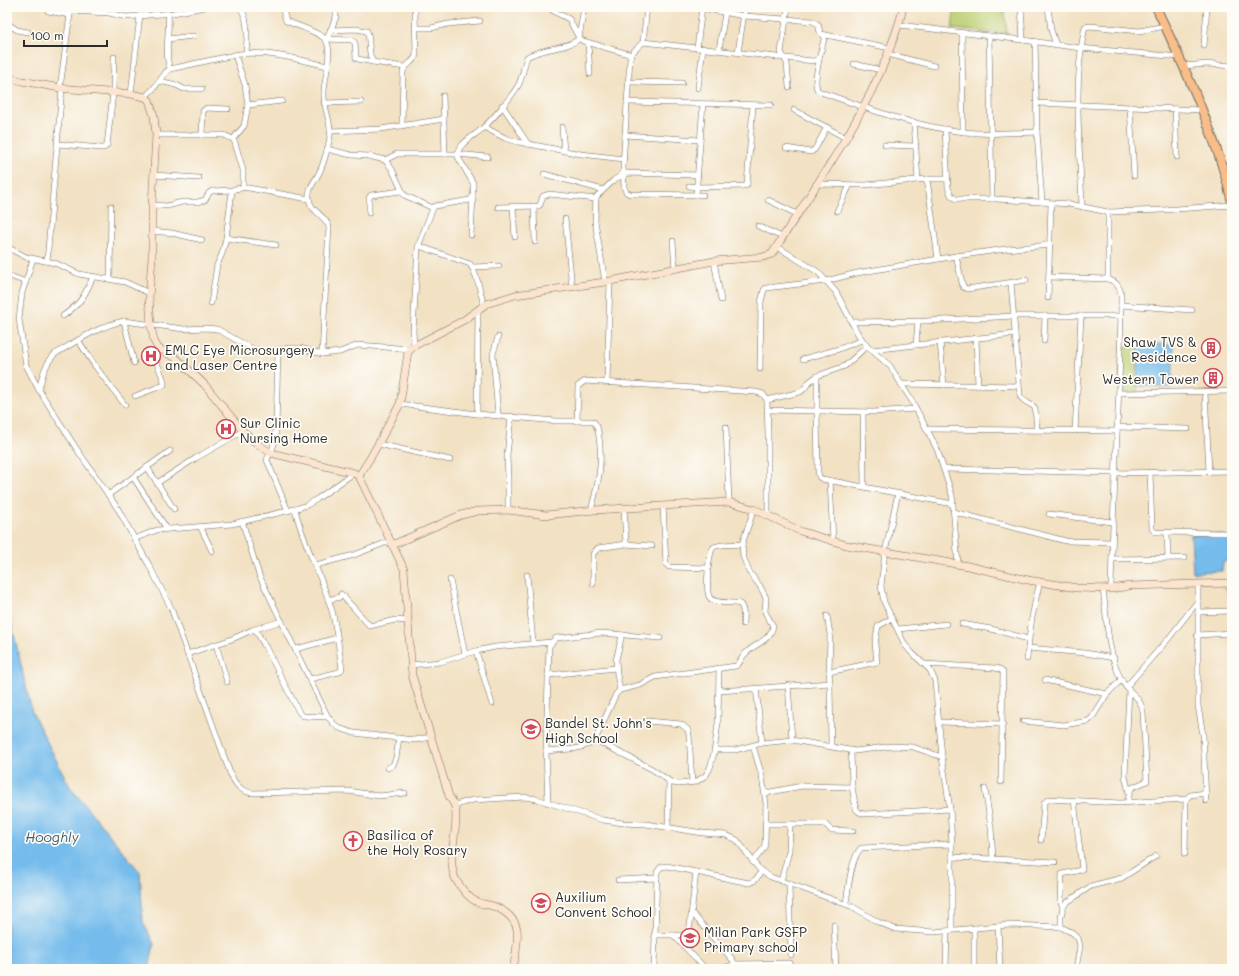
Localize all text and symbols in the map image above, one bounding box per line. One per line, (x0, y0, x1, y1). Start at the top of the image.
scale bar (24, 22, 107, 48)
text: 100 m (30, 27, 64, 43)
place label: Shaw TVS & Residence (1124, 333, 1197, 365)
building icon: Shaw TVS & Residence (1200, 337, 1222, 359)
place label: EMLC Eye Microsurgery and Laser Centre (165, 341, 315, 373)
hospital icon: EMLC Eye Microsurgery and Laser Centre (140, 345, 162, 367)
building icon: Western Tower (1202, 367, 1224, 389)
place label: Western Tower (1102, 370, 1199, 387)
place label: Sur Clinic Nursing Home (240, 414, 328, 446)
hospital icon: Sur Clinic Nursing Home (215, 418, 237, 440)
place label: Bandel St. John's High School (545, 714, 652, 746)
school or university icon: Bandel St. John's High School (520, 718, 542, 740)
place label: Basilica of the Holy Rosary (367, 826, 467, 858)
water label: Hooghly (25, 827, 79, 846)
church icon: Basilica of the Holy Rosary (342, 830, 364, 852)
place label: Auxilium Convent School (555, 888, 652, 920)
school or university icon: Auxilium Convent School (530, 892, 552, 914)
place label: Milan Park GSFP Primary school (704, 923, 807, 955)
school or university icon: Milan Park GSFP Primary school (679, 927, 701, 949)

